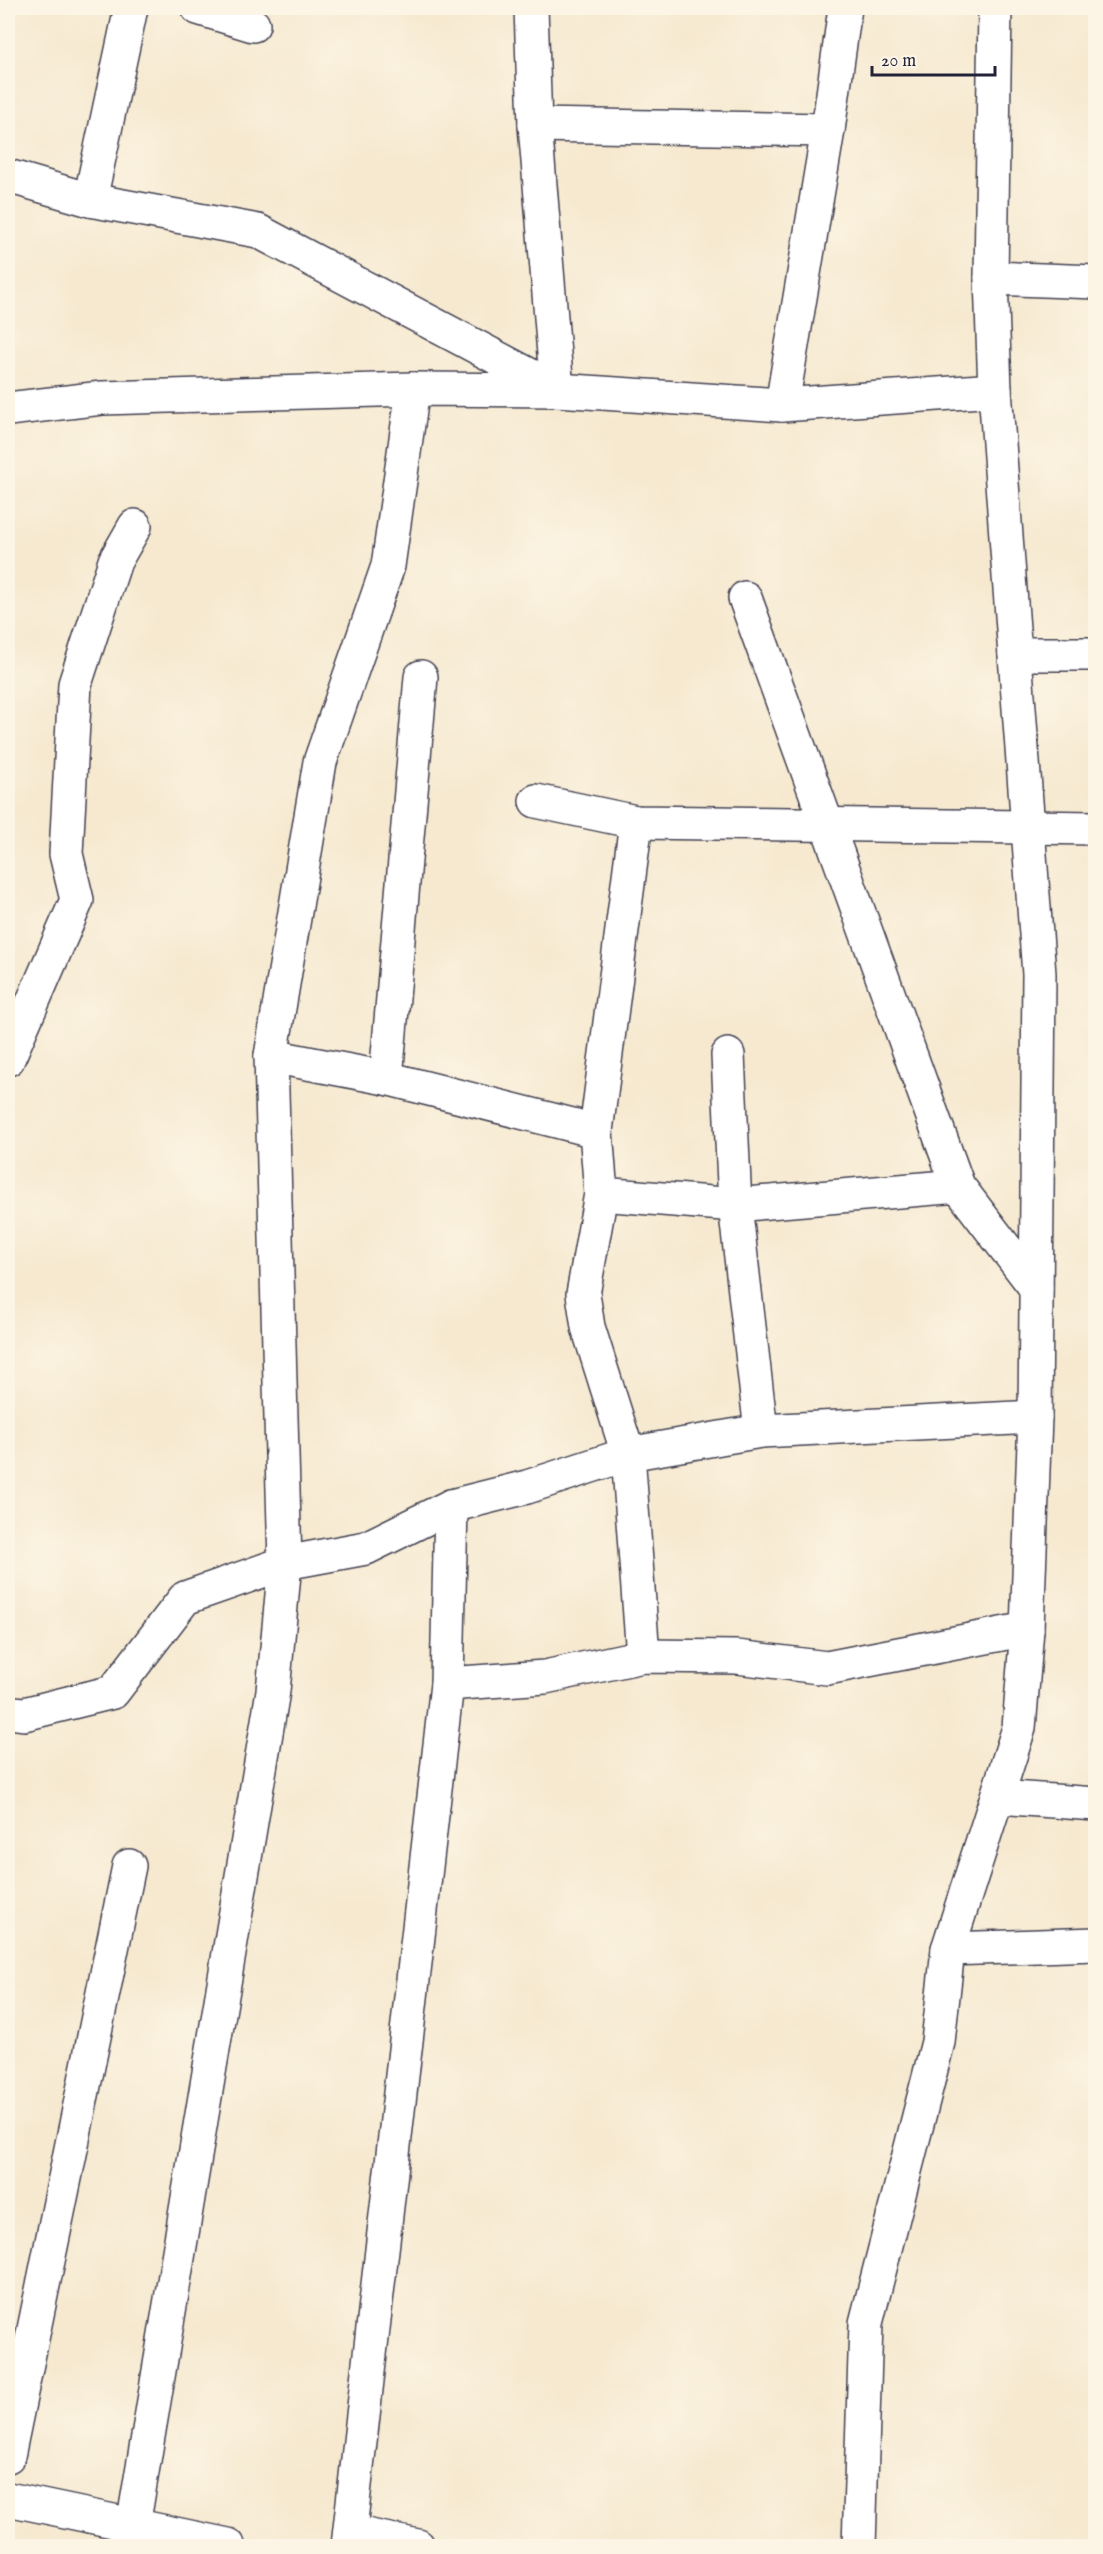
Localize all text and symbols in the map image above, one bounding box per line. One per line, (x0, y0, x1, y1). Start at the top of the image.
scale bar (872, 39, 995, 77)
text: 20 m (881, 50, 916, 73)

